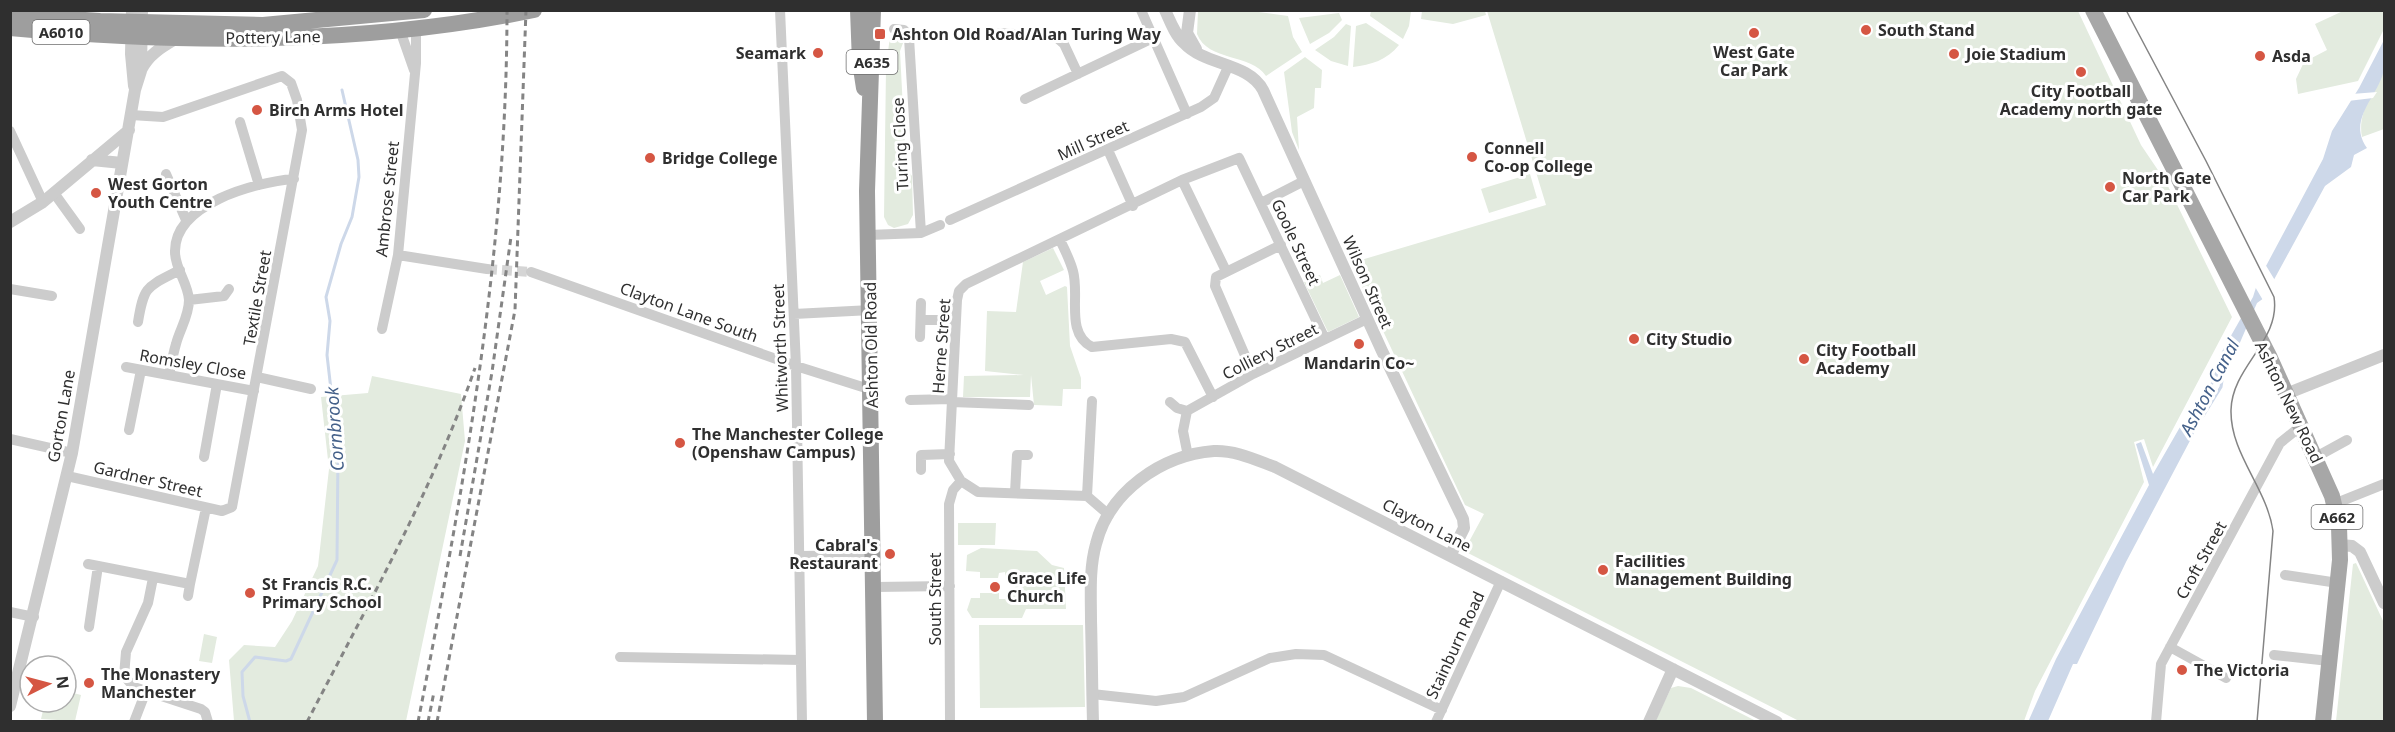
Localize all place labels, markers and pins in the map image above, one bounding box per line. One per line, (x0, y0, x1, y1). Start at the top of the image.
place label: South Stand (1878, 19, 1975, 41)
place label: Ashton Old Road/Alan Turing Way (892, 23, 1162, 45)
marker: South Stand (1859, 23, 1873, 37)
marker: West Gate Car Park (1747, 26, 1761, 40)
marker: Ashton Old Road/Alan Turing Way (873, 27, 887, 41)
place label: West Gate Car Park (1713, 41, 1795, 81)
place label: Seamark (736, 42, 806, 64)
place label: Joie Stadium (1964, 43, 2066, 65)
place label: Asda (2272, 45, 2311, 67)
marker: Seamark (811, 46, 825, 60)
marker: Joie Stadium (1947, 47, 1961, 61)
marker: Asda (2253, 49, 2267, 63)
marker: City Football Academy north gate (2074, 65, 2088, 79)
place label: City Football Academy north gate (2000, 80, 2162, 120)
place label: Birch Arms Hotel (269, 99, 404, 121)
marker: Birch Arms Hotel (250, 103, 264, 117)
place label: Connell Co-op College (1484, 137, 1593, 177)
place label: Bridge College (662, 147, 778, 169)
marker: Connell Co-op College (1465, 150, 1479, 164)
marker: Bridge College (643, 151, 657, 165)
place label: North Gate Car Park (2122, 167, 2211, 207)
place label: West Gorton Youth Centre (108, 173, 213, 213)
marker: North Gate Car Park (2103, 180, 2117, 194)
marker: West Gorton Youth Centre (89, 186, 103, 200)
place label: City Studio (1646, 328, 1732, 350)
marker: City Studio (1627, 332, 1641, 346)
marker: Mandarin Co~ (1352, 337, 1366, 351)
place label: City Football Academy (1816, 339, 1916, 379)
place label: Mandarin Co~ (1304, 352, 1414, 374)
marker: City Football Academy (1797, 352, 1811, 366)
place label: The Manchester College (Openshaw Campus) (692, 423, 884, 463)
marker: The Manchester College (Openshaw Campus) (673, 436, 687, 450)
place label: Cabral's Restaurant (789, 534, 878, 574)
marker: Cabral's Restaurant (883, 547, 897, 561)
place label: Facilities Management Building (1615, 550, 1792, 590)
marker: Facilities Management Building (1596, 563, 1610, 577)
place label: Grace Life Church (1007, 567, 1086, 607)
place label: St Francis R.C. Primary School (262, 573, 382, 613)
marker: Grace Life Church (988, 580, 1002, 594)
marker: St Francis R.C. Primary School (243, 586, 257, 600)
place label: The Victoria (2194, 659, 2289, 681)
place label: The Monastery Manchester (101, 663, 221, 703)
marker: The Victoria (2175, 663, 2189, 677)
marker: The Monastery Manchester (82, 676, 96, 690)

